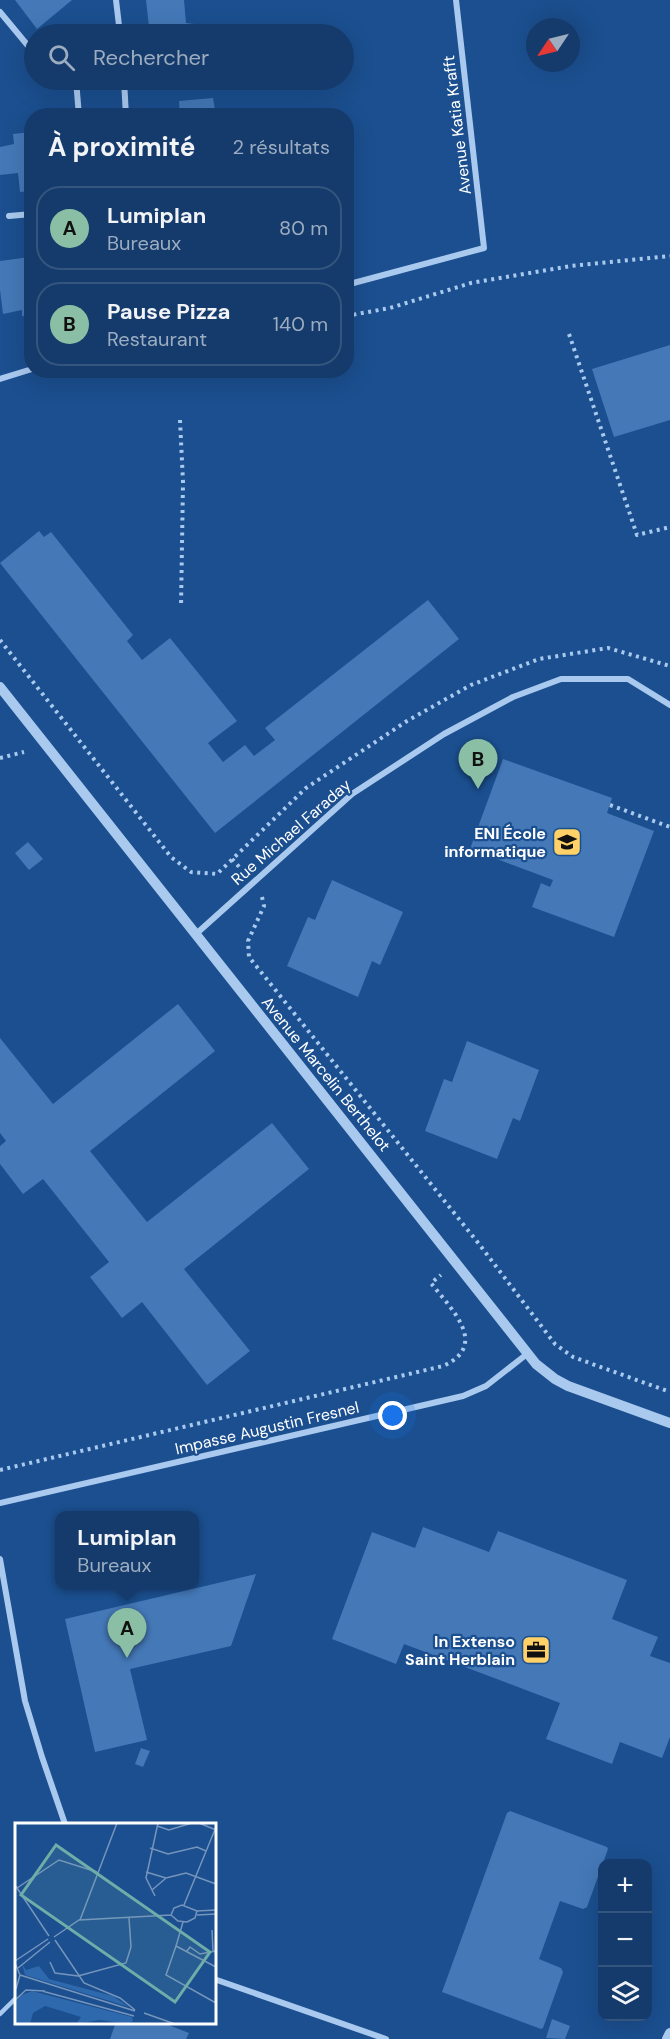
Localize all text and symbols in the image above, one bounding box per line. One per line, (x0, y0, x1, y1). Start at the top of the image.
north arrow (526, 18, 580, 72)
search box (24, 24, 354, 90)
icon: search (45, 41, 78, 74)
text: Rechercher (93, 43, 209, 72)
street label: Avenue Katia Krafft (438, 54, 476, 196)
text: À proximité (48, 130, 195, 164)
text: 2 résultats (233, 134, 330, 160)
text: Lumiplan (107, 201, 206, 230)
text: A (62, 215, 77, 241)
text: 80 m (279, 215, 328, 241)
text: Bureaux (107, 230, 181, 256)
text: Pause Pizza (107, 297, 230, 326)
text: B (63, 311, 76, 337)
text: 140 m (273, 311, 328, 337)
text: Restaurant (107, 326, 207, 352)
pin: B (458, 740, 498, 789)
street label: Rue Michael Faraday (227, 774, 355, 890)
place label: ENI École informatique (444, 823, 546, 862)
school or university icon: ENI École informatique (551, 826, 583, 858)
street label: Avenue Marcelin Berthelot (257, 992, 395, 1156)
street label: Impasse Augustin Fresnel (173, 1397, 361, 1459)
your location (378, 1401, 407, 1430)
popup (55, 1511, 199, 1589)
text: Lumiplan (77, 1523, 177, 1552)
text: Bureaux (77, 1552, 152, 1578)
pin: A (108, 1608, 146, 1658)
place label: In Extenso Saint Herblain (405, 1631, 515, 1670)
office icon: In Extenso Saint Herblain (520, 1634, 552, 1666)
inset map (15, 1823, 216, 2024)
map controls (598, 1859, 652, 2021)
button: + (598, 1859, 652, 1913)
button: − (598, 1913, 652, 1967)
button: layers (598, 1967, 652, 2021)

